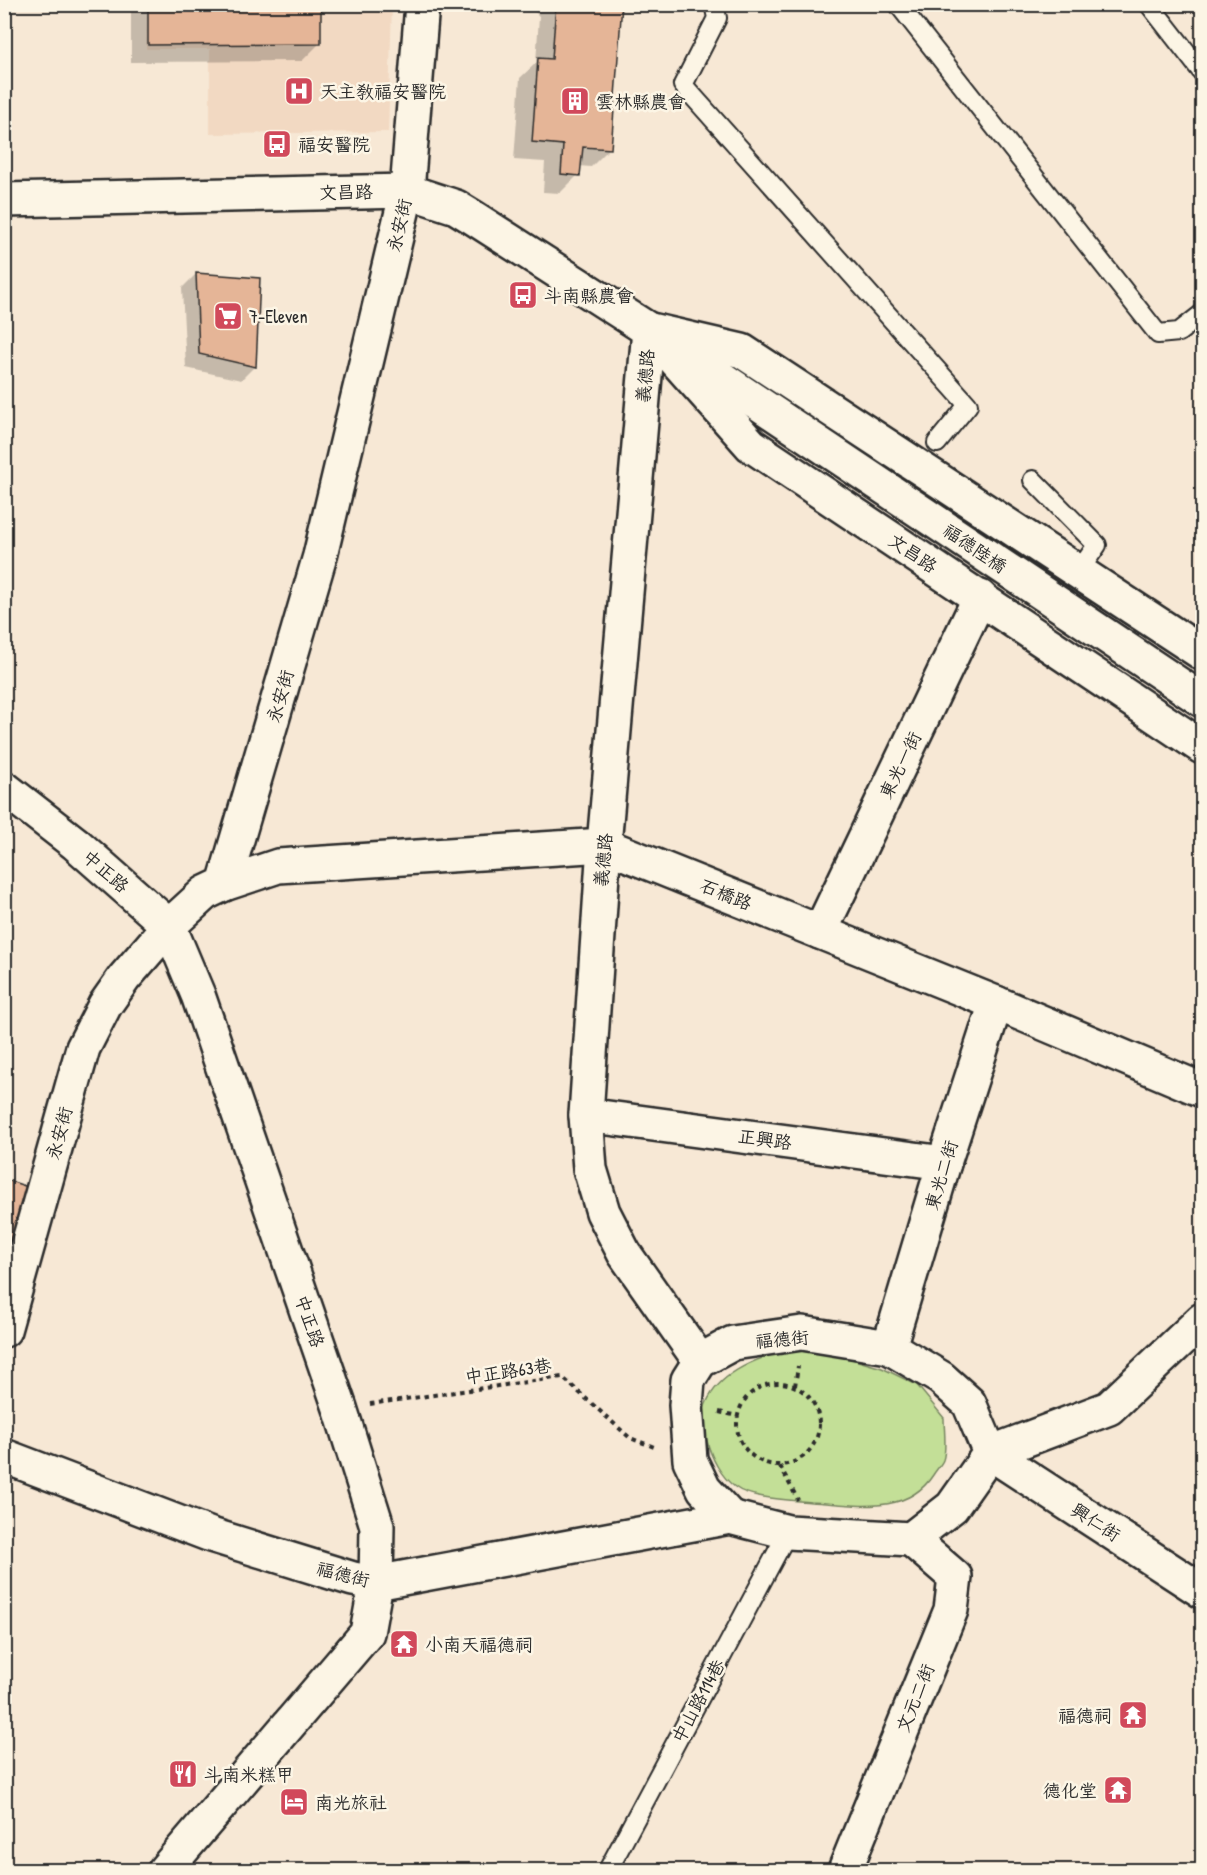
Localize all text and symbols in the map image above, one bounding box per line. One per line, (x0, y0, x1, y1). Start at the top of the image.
hospital icon: 天主教福安醫院 (283, 75, 315, 107)
place label: 天主教福安醫院 (320, 79, 446, 104)
building icon: 雲林縣農會 (559, 85, 591, 117)
place label: 雲林縣農會 (596, 89, 686, 114)
bus stop icon: 福安醫院 (261, 128, 293, 160)
place label: 福安醫院 (298, 132, 370, 157)
street label: 文昌路 (319, 179, 373, 205)
street label: 永安街 (381, 196, 417, 254)
bus stop icon: 斗南縣農會 (507, 279, 539, 311)
place label: 斗南縣農會 (544, 283, 634, 308)
supermarket icon: 7-Eleven (212, 300, 244, 332)
place label: 7-Eleven (249, 304, 308, 329)
street label: 義德路 (630, 348, 660, 404)
street label: 福德陸橋 (938, 518, 1012, 578)
street label: 文昌路 (884, 528, 942, 578)
street label: 永安街 (261, 667, 299, 725)
street label: 東光一街 (873, 727, 927, 803)
street label: 義德路 (588, 832, 618, 888)
street label: 中正路 (77, 844, 135, 898)
street label: 石橋路 (696, 872, 756, 916)
street label: 永安街 (40, 1104, 78, 1162)
street label: 正興路 (737, 1123, 793, 1155)
street label: 東光二街 (919, 1137, 963, 1213)
street label: 中正路 (289, 1291, 331, 1351)
street label: 福德街 (754, 1324, 810, 1354)
street label: 中正路63巷 (463, 1353, 553, 1389)
street label: 興仁街 (1067, 1497, 1125, 1547)
street label: 福德街 (314, 1555, 372, 1593)
temple icon: 小南天福德祠 (388, 1628, 420, 1660)
place label: 小南天福德祠 (425, 1632, 533, 1657)
street label: 中山路114巷 (665, 1655, 731, 1747)
street label: 文元二街 (890, 1660, 940, 1736)
temple icon: 福德祠 (1117, 1699, 1149, 1731)
place label: 福德祠 (1058, 1703, 1112, 1728)
restaurant icon: 斗南米糕甲 (167, 1758, 199, 1790)
place label: 斗南米糕甲 (204, 1762, 294, 1787)
temple icon: 德化堂 (1102, 1774, 1134, 1806)
place label: 德化堂 (1043, 1778, 1097, 1803)
hotel icon: 南光旅社 (278, 1786, 310, 1818)
place label: 南光旅社 (315, 1790, 387, 1815)

